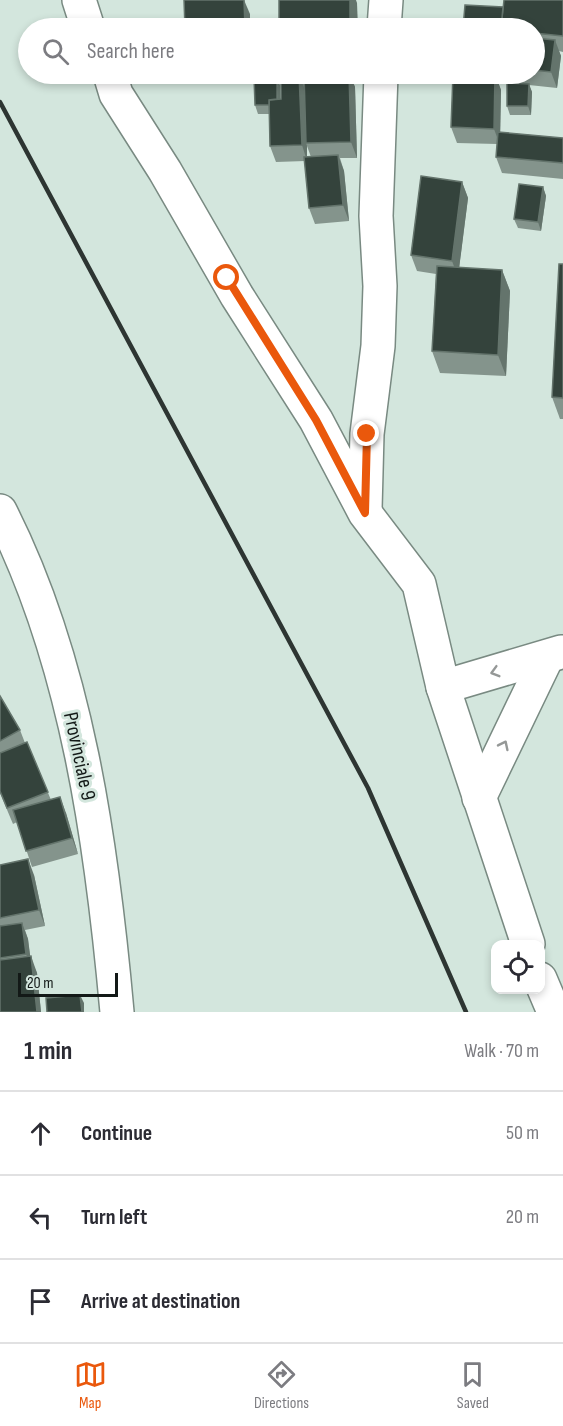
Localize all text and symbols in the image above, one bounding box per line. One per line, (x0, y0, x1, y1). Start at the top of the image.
search box (18, 18, 545, 84)
icon: search (39, 35, 72, 68)
text: Search here (87, 38, 174, 65)
route start (213, 264, 239, 290)
route end (353, 420, 379, 446)
one-way arrow (490, 665, 501, 677)
street label: Provinciale 9 (58, 710, 101, 802)
one-way arrow (497, 740, 509, 751)
map controls (491, 940, 545, 994)
button: locate (491, 940, 545, 994)
scale bar (18, 970, 118, 998)
text: 20 m (27, 974, 54, 993)
text: 1 min (24, 1036, 72, 1067)
text: Walk · 70 m (464, 1039, 539, 1063)
icon: ahead (24, 1117, 57, 1150)
text: Continue (81, 1120, 152, 1147)
text: 50 m (506, 1121, 539, 1145)
icon: left (24, 1201, 57, 1234)
text: Turn left (81, 1204, 147, 1231)
text: 20 m (506, 1205, 539, 1229)
icon: arrive (24, 1285, 57, 1318)
text: Arrive at destination (81, 1288, 240, 1315)
tab: Map (74, 1358, 107, 1413)
tab: Directions (254, 1358, 309, 1413)
tab: Saved (456, 1358, 489, 1413)

